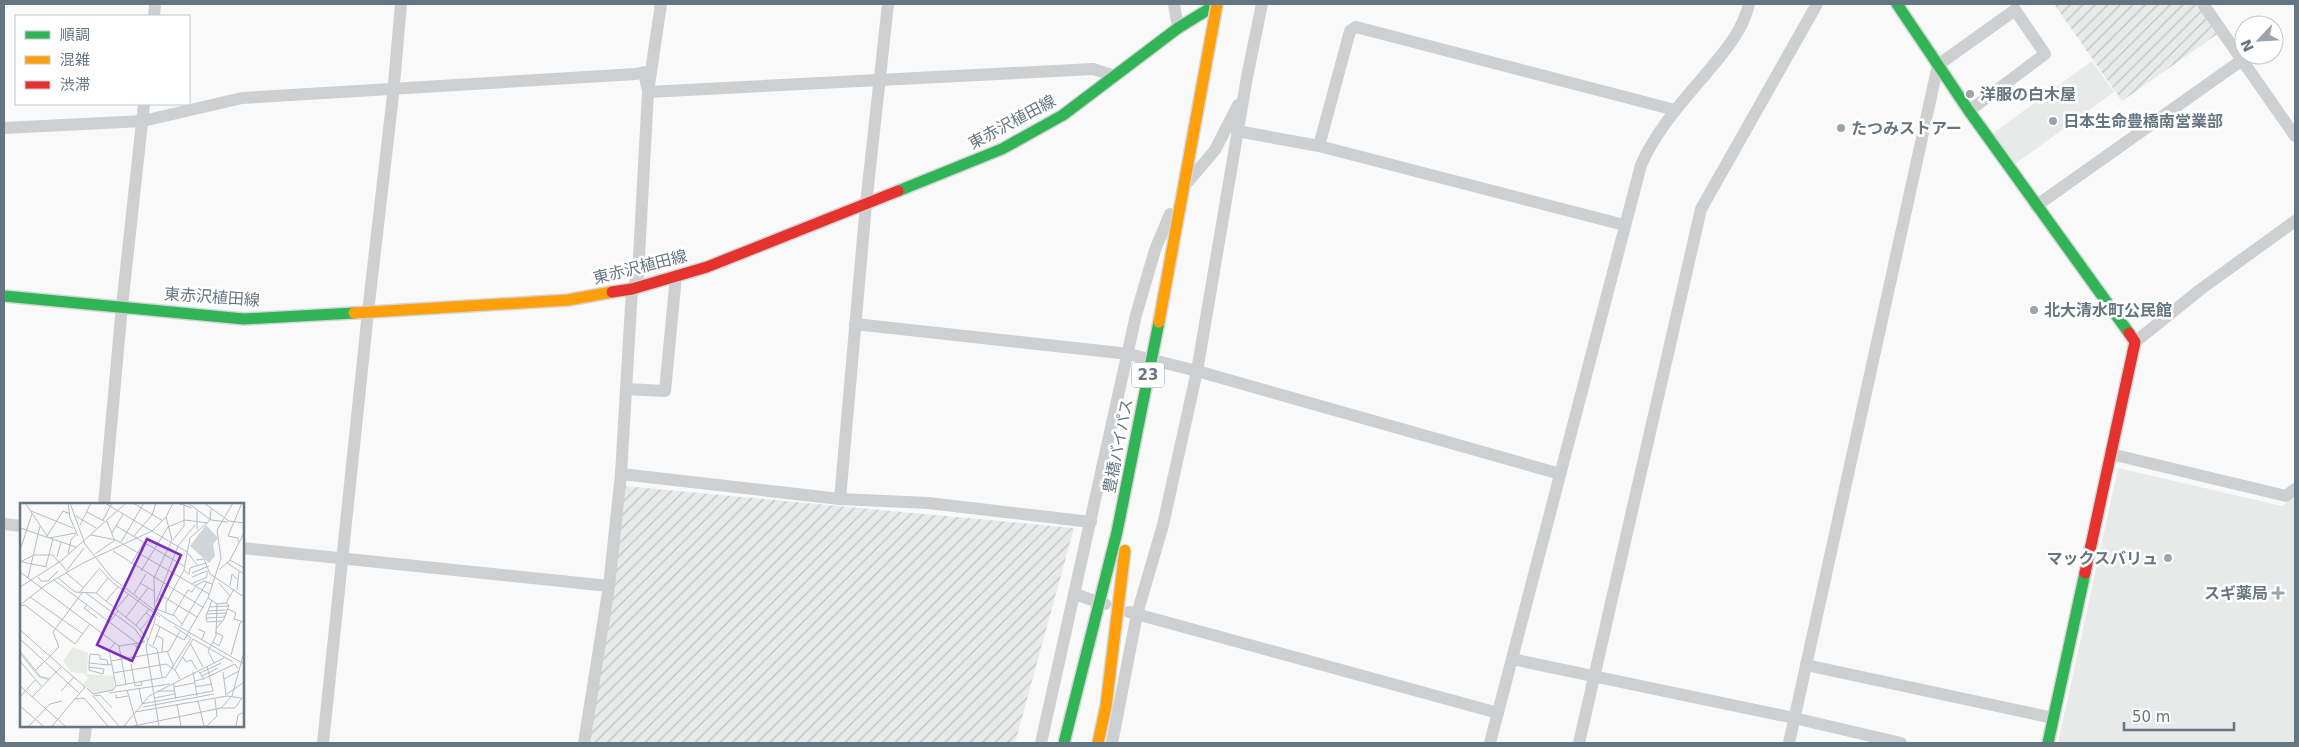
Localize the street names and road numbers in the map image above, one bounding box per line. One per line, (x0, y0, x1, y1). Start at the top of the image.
street label: 東赤沢植田線 (965, 91, 1059, 153)
street label: 東赤沢植田線 (591, 246, 689, 288)
street label: 東赤沢植田線 (163, 284, 261, 310)
road number: 23 (1132, 362, 1164, 388)
street label: 豊橋バイパス (1100, 397, 1136, 495)

